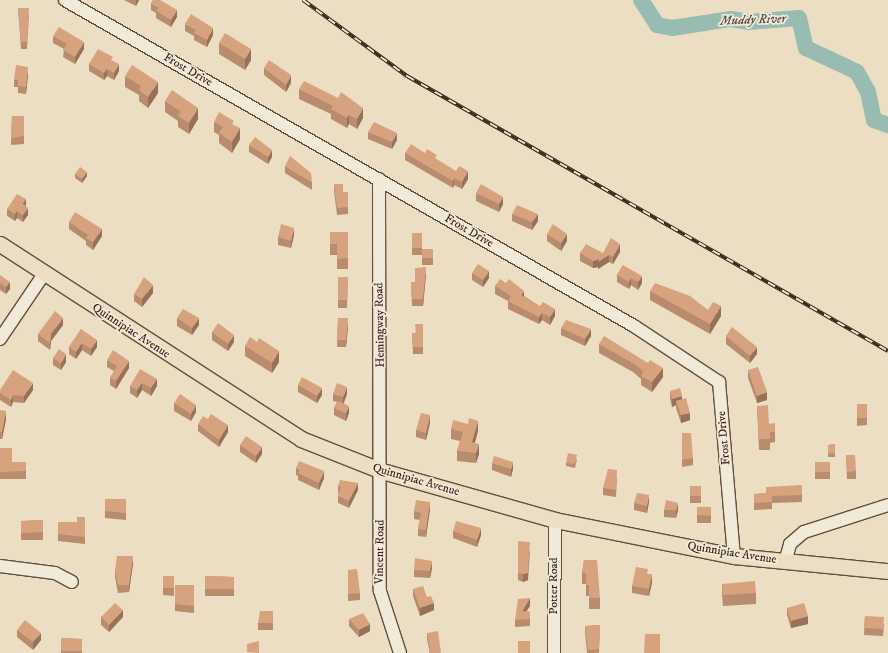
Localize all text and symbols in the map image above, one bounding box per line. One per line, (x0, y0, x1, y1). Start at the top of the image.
water label: Muddy River (720, 11, 786, 29)
street label: Frost Drive (161, 50, 215, 90)
street label: Frost Drive (442, 211, 496, 251)
street label: Hemingway Road (372, 282, 388, 368)
street label: Quinnipiac Avenue (89, 300, 173, 362)
street label: Frost Drive (714, 410, 734, 466)
street label: Quinnipiac Avenue (371, 461, 461, 499)
street label: Vincent Road (372, 520, 388, 584)
street label: Quinnipiac Avenue (686, 539, 778, 567)
street label: Potter Road (547, 557, 561, 615)

